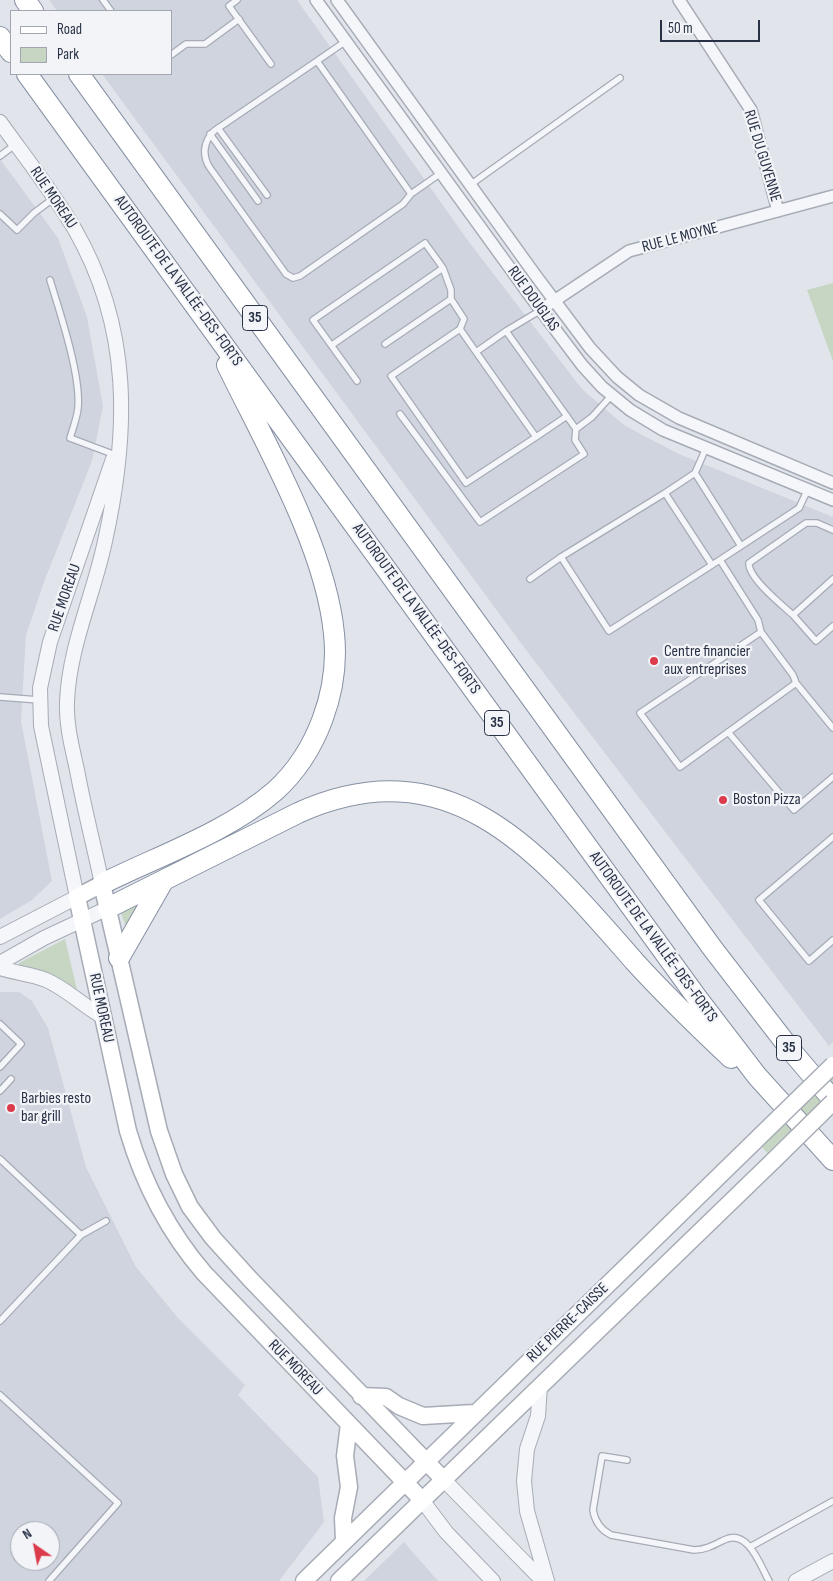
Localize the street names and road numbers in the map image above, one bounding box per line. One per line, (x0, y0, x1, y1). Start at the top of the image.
street label: RUE DU GUYENNE (739, 108, 785, 204)
street label: RUE MOREAU (25, 164, 81, 232)
street label: AUTOROUTE DE LA VALLÉE-DES-FORTS (110, 192, 246, 370)
street label: RUE LE MOYNE (640, 219, 720, 257)
street label: RUE DOUGLAS (503, 263, 563, 335)
road number: 35 (242, 306, 268, 330)
street label: AUTOROUTE DE LA VALLÉE-DES-FORTS (348, 520, 484, 698)
street label: RUE MOREAU (44, 562, 86, 634)
road number: 35 (484, 710, 510, 736)
street label: AUTOROUTE DE LA VALLÉE-DES-FORTS (585, 848, 721, 1026)
street label: RUE MOREAU (84, 972, 118, 1044)
road number: 35 (776, 1036, 802, 1060)
street label: RUE PIERRE-CAISSE (523, 1279, 613, 1367)
street label: RUE MOREAU (264, 1336, 326, 1400)

